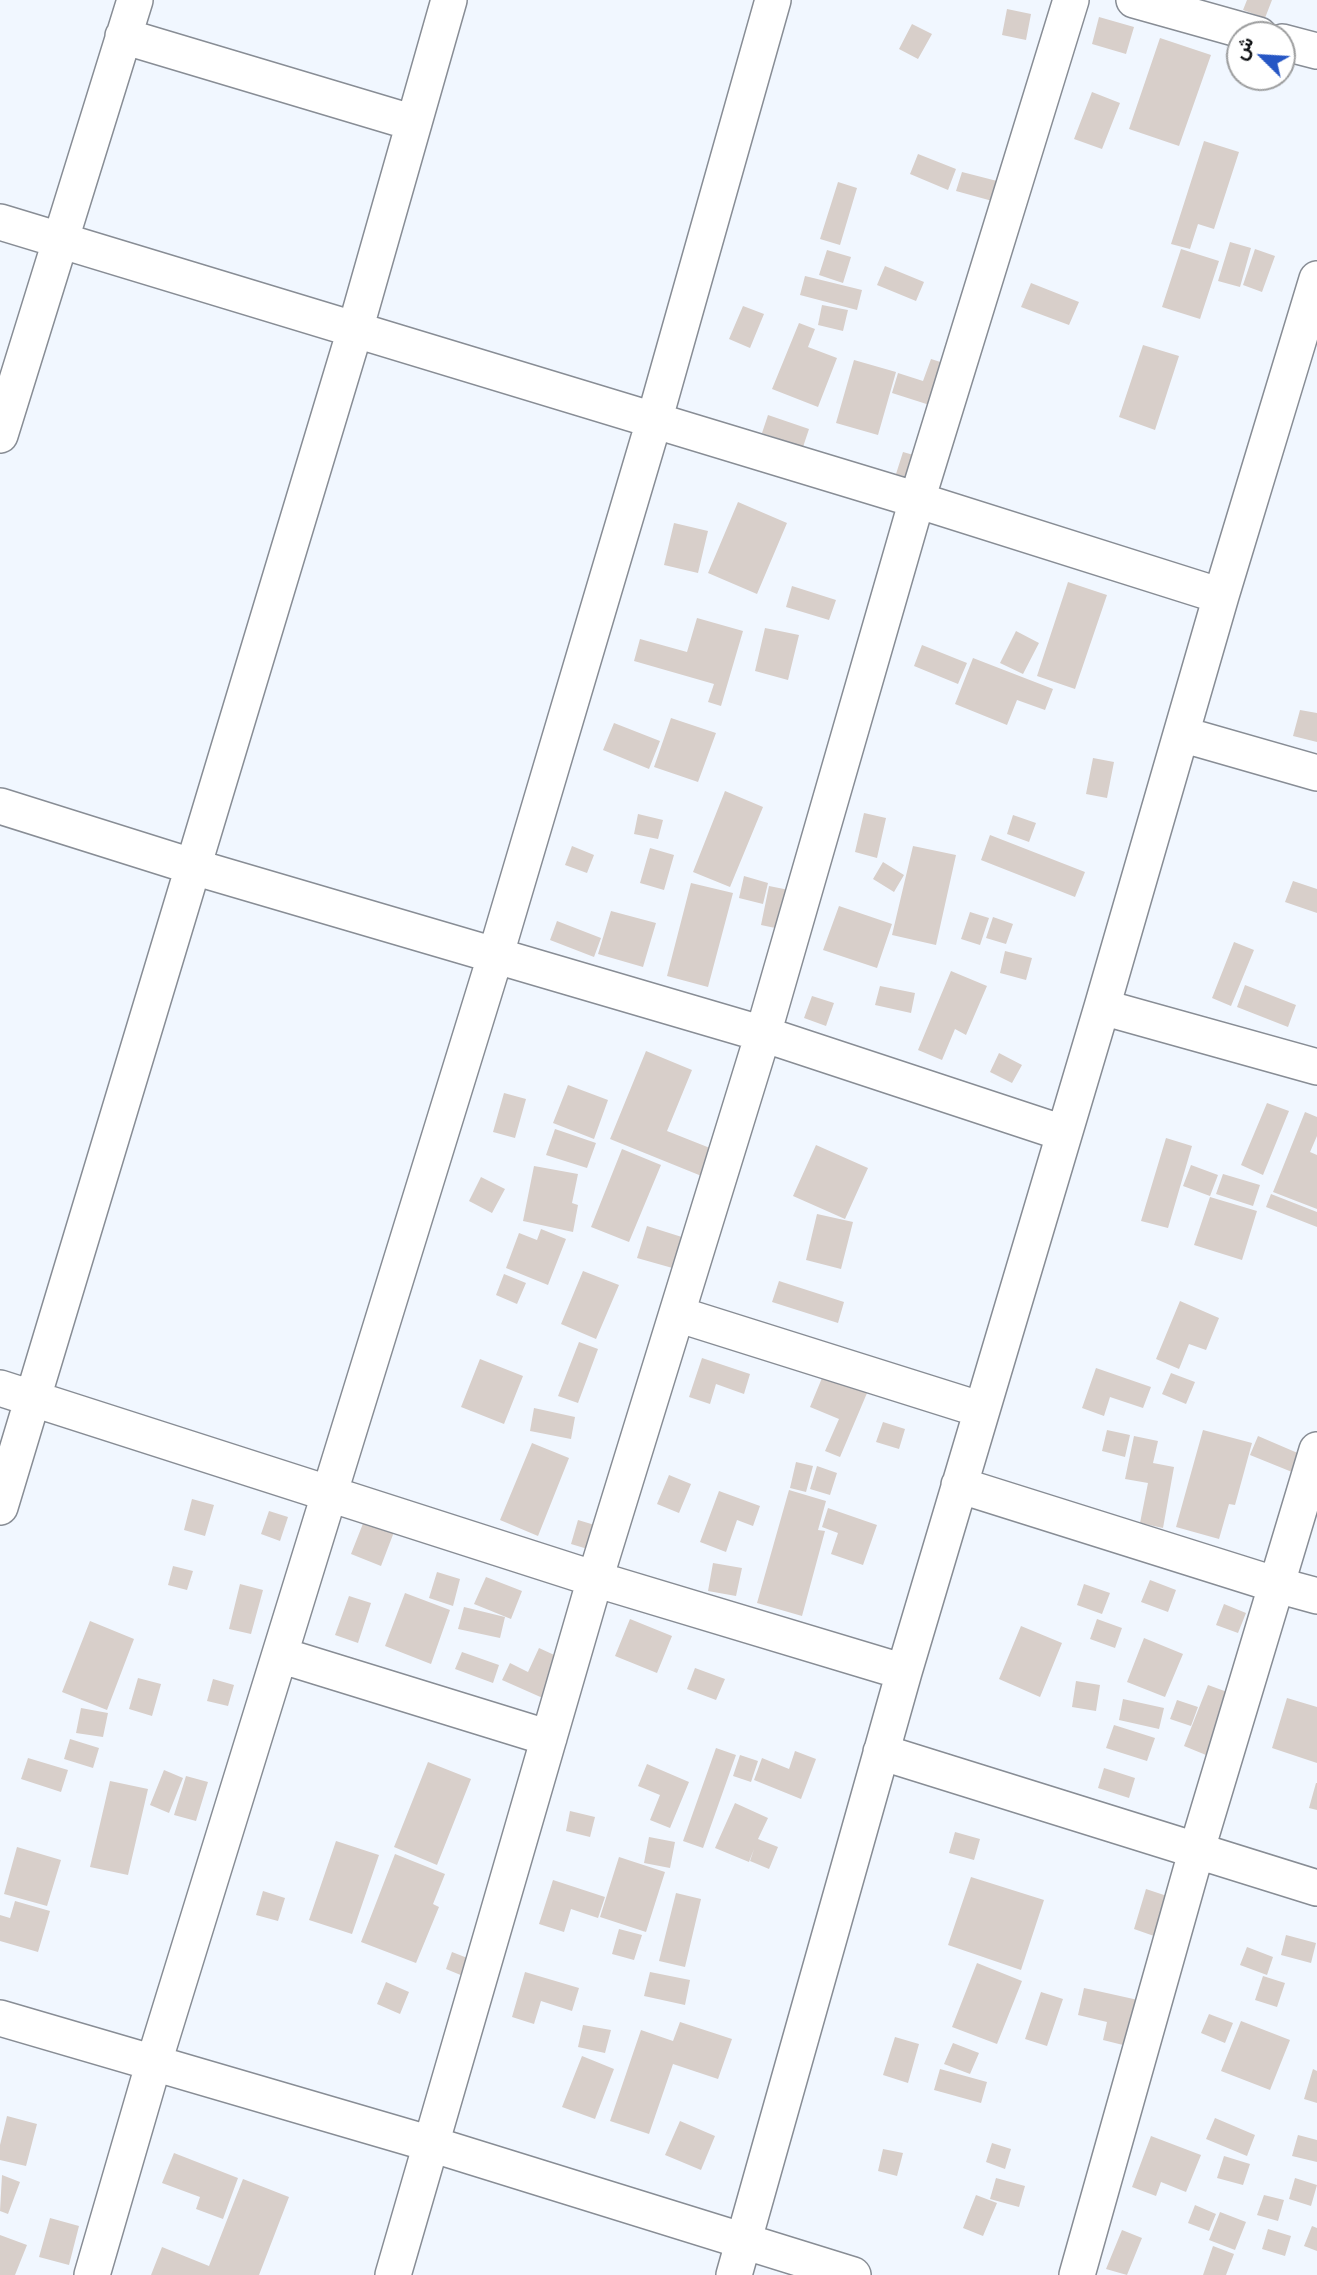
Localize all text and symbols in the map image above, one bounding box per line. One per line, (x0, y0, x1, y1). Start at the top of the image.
north arrow (1226, 21, 1296, 91)
text: ش (1226, 32, 1260, 64)

